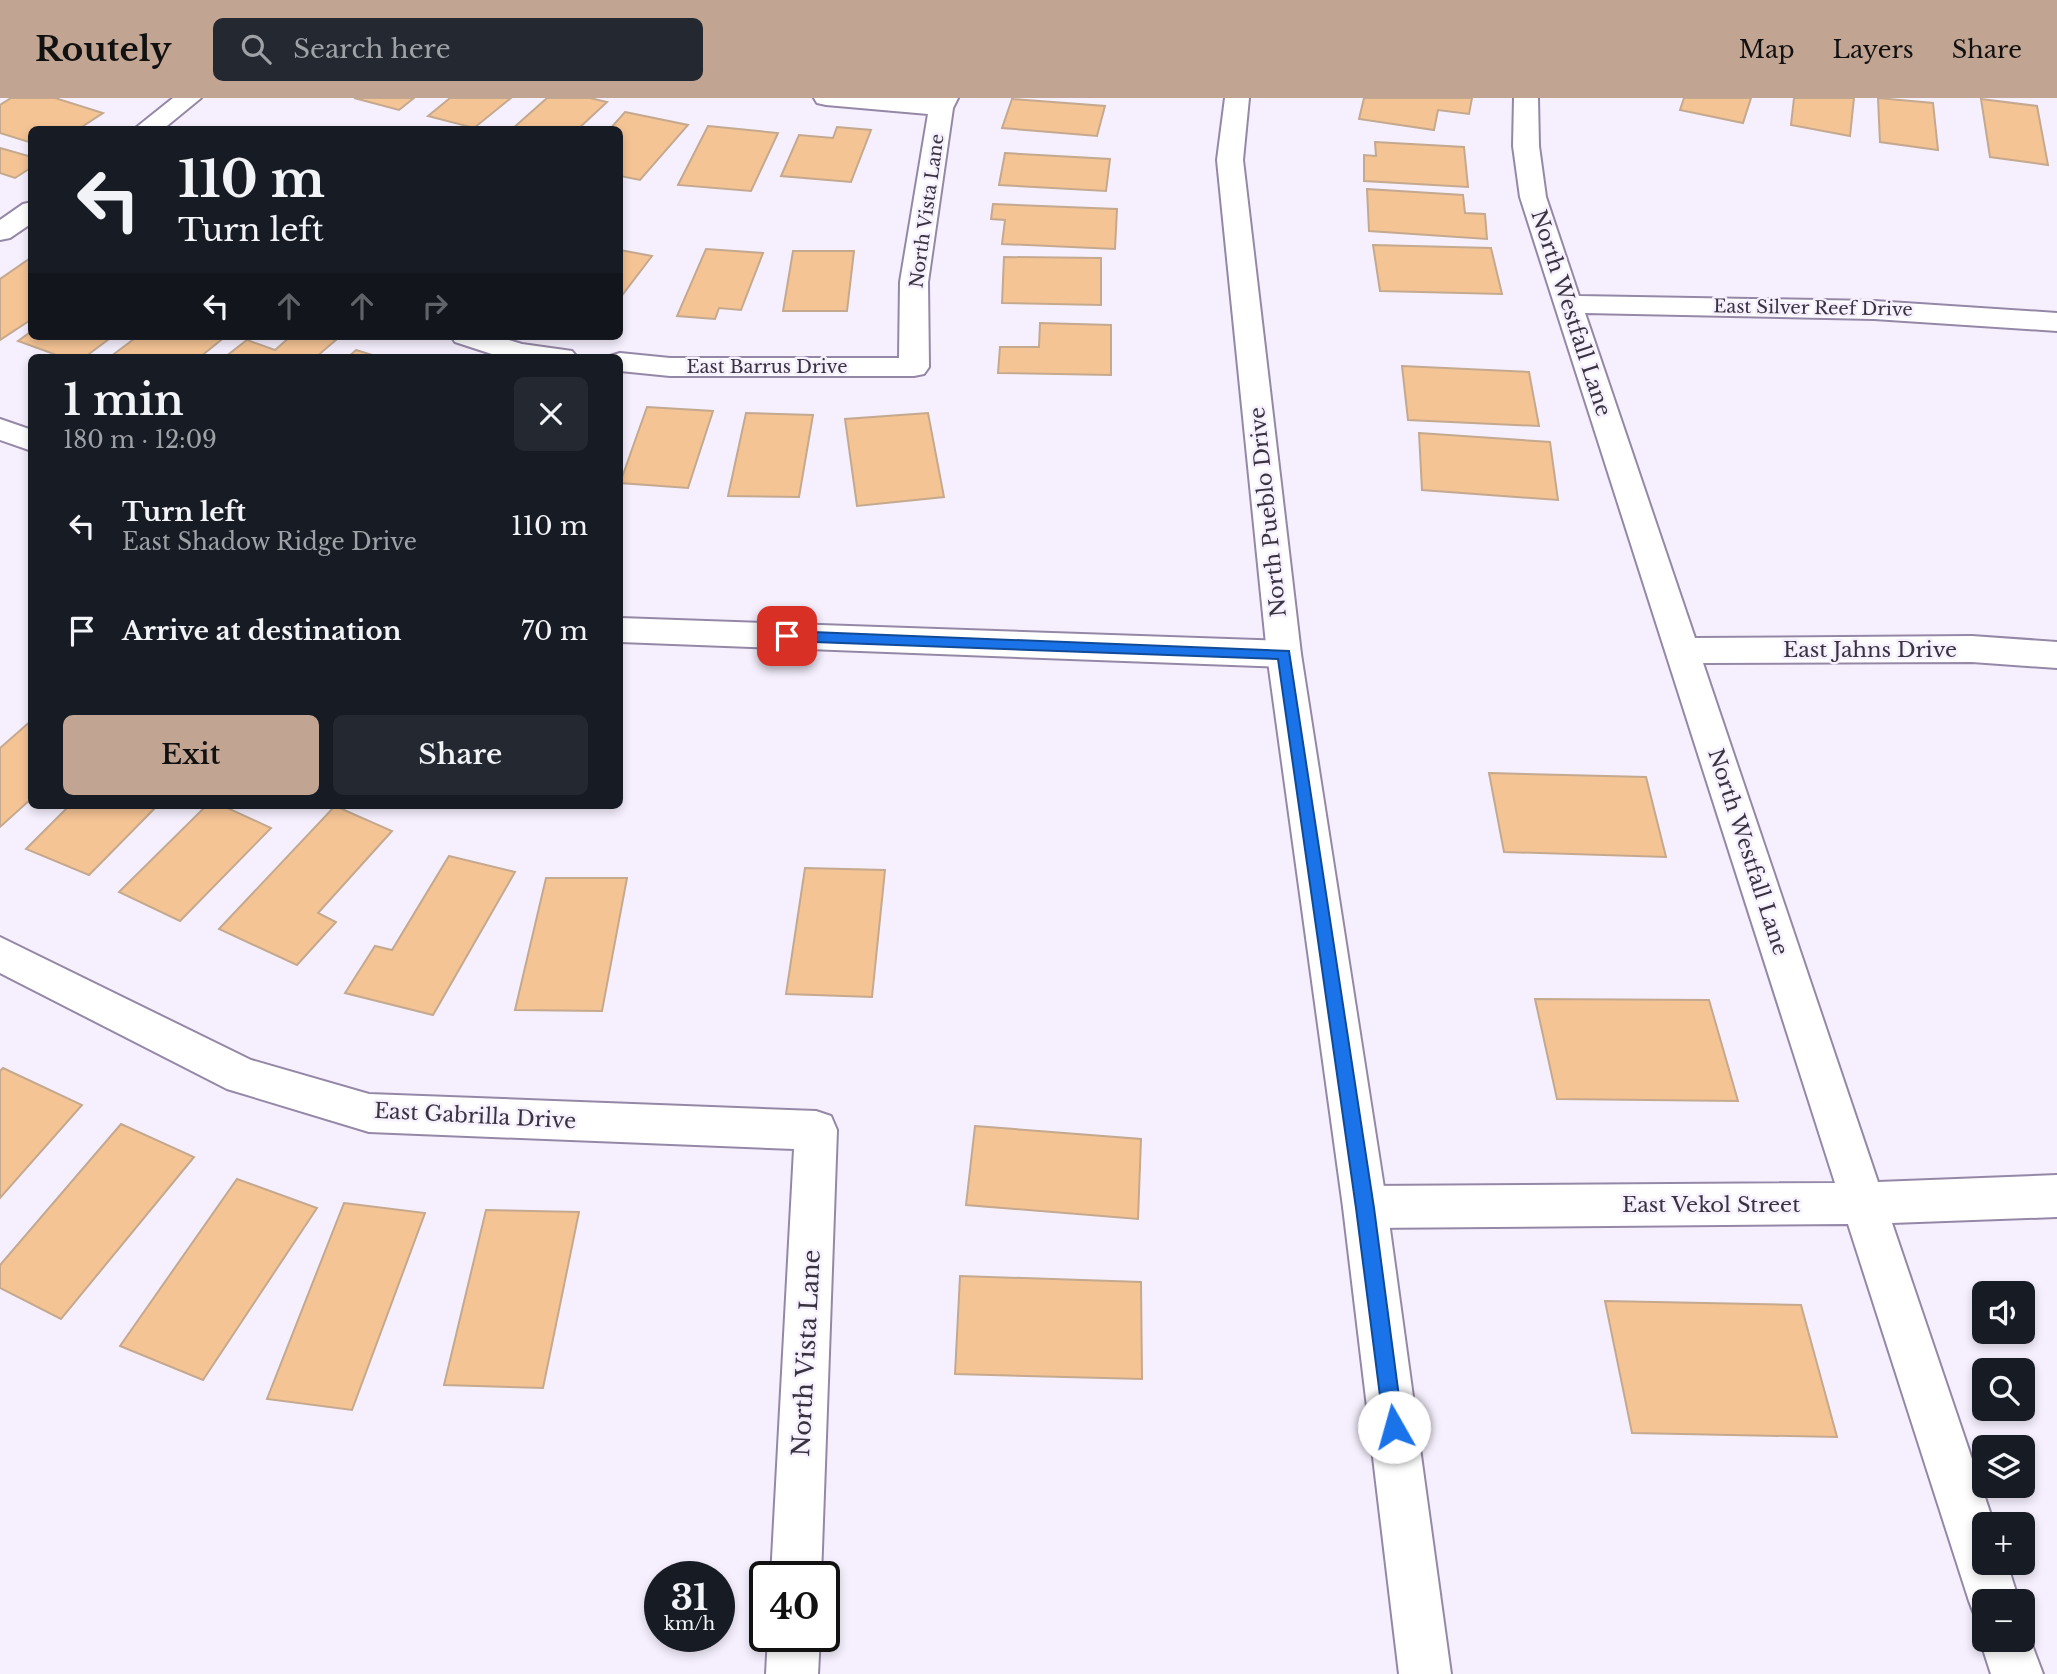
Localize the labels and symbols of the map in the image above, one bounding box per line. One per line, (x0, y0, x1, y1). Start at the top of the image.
street label: North Vista Lane (905, 133, 949, 289)
street label: North Westfall Lane (1525, 206, 1617, 420)
street label: East Silver Reef Drive (1713, 295, 1913, 321)
street label: East Barrus Drive (687, 356, 847, 378)
street label: North Pueblo Drive (1244, 406, 1292, 618)
pin (757, 606, 817, 666)
street label: East Jahns Drive (1783, 637, 1957, 663)
street label: North Westfall Lane (1702, 745, 1794, 959)
street label: East Gabrilla Drive (373, 1098, 577, 1134)
street label: East Vekol Street (1622, 1192, 1800, 1218)
street label: North Vista Lane (786, 1249, 826, 1457)
position arrow (1357, 1390, 1431, 1464)
speed limit sign: 40 (749, 1561, 840, 1652)

